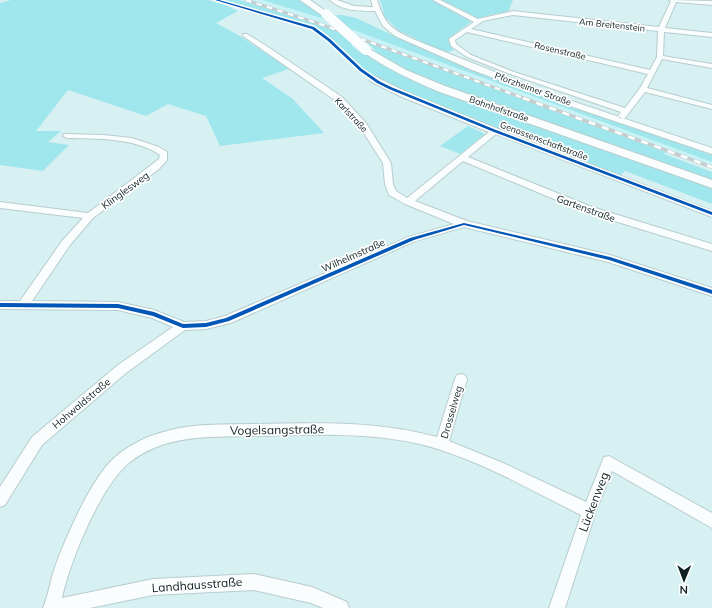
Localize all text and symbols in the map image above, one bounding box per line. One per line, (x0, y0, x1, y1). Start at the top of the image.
street label: Am Breitenstein (578, 16, 646, 33)
street label: Rosenstraße (533, 39, 587, 62)
street label: Pforzheimer Straße (493, 70, 573, 108)
street label: Bahnhofstraße (468, 93, 530, 124)
street label: Karlstraße (333, 95, 370, 134)
street label: Genossenschaftstraße (499, 119, 590, 162)
street label: Klinglesweg (99, 169, 152, 212)
street label: Gartenstraße (555, 192, 617, 225)
street label: Wilhelmstraße (319, 236, 387, 275)
street label: Hohwaldstraße (50, 375, 113, 431)
street label: Drosselweg (438, 384, 465, 440)
street label: Vogelsangstraße (230, 421, 324, 438)
street label: Lückenweg (575, 470, 612, 534)
north arrow (664, 560, 704, 600)
street label: Landhausstraße (151, 574, 243, 595)
text: N (680, 583, 688, 597)

